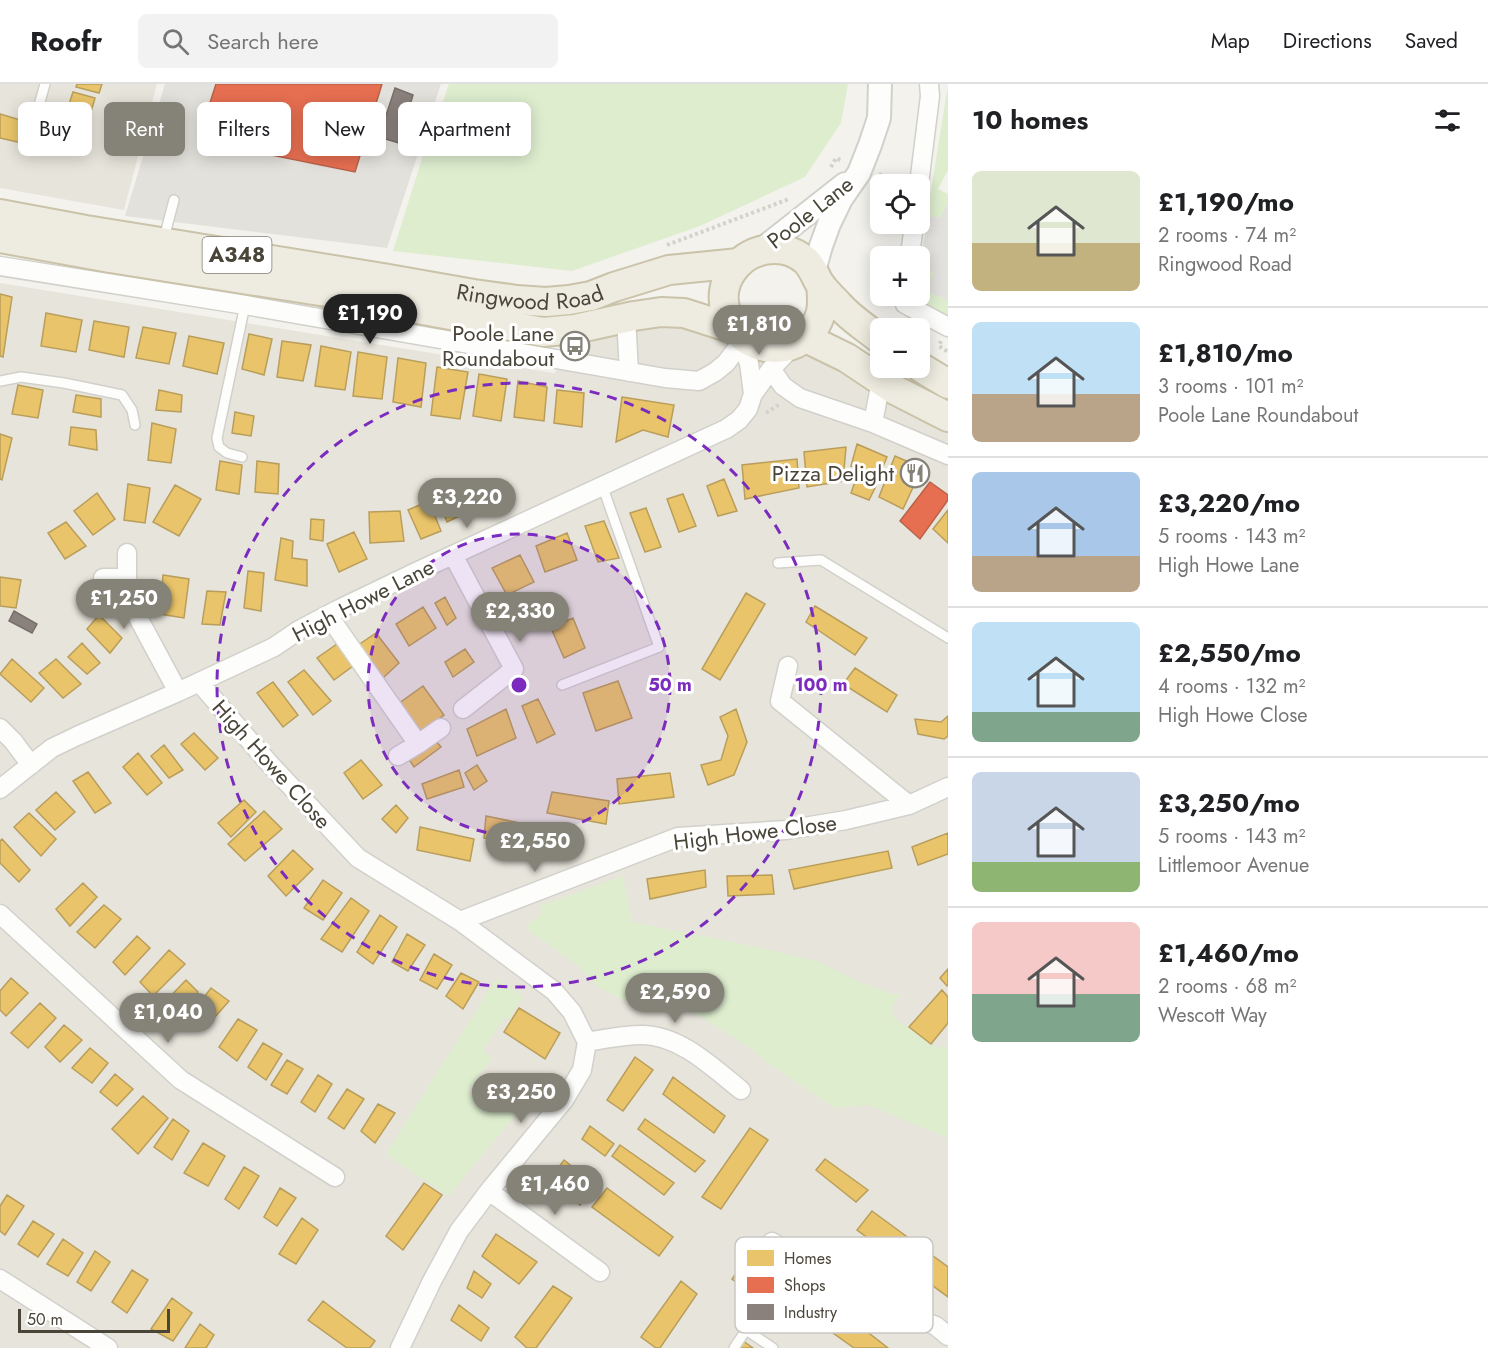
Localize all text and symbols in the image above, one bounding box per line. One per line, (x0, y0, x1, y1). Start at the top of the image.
search box (138, 14, 558, 68)
text: Roofr (30, 21, 102, 62)
icon: search (159, 25, 192, 58)
text: Search here (207, 25, 319, 57)
text: Map (1211, 26, 1250, 56)
text: Directions (1283, 26, 1372, 56)
text: Saved (1405, 26, 1458, 56)
text: 10 homes (972, 101, 1088, 139)
chip: Buy (18, 102, 92, 156)
chip: Rent (104, 102, 185, 156)
chip: Filters (197, 102, 291, 156)
chip: New (303, 102, 386, 156)
chip: Apartment (398, 102, 531, 156)
icon: filters (1431, 104, 1464, 137)
street label: Poole Lane (760, 168, 860, 256)
map controls (870, 174, 930, 378)
button: locate (870, 174, 930, 234)
text: £1,190/mo (1158, 183, 1294, 221)
icon: home (1020, 195, 1092, 267)
text: 2 rooms · 74 m² (1158, 221, 1296, 250)
road number: A348 (202, 237, 272, 273)
button: + (870, 246, 930, 306)
text: Ringwood Road (1158, 250, 1292, 279)
street label: Ringwood Road (454, 275, 608, 318)
pin: £1,190 (321, 294, 419, 345)
text: £1,190 (337, 299, 403, 328)
pin: £1,810 (710, 305, 808, 356)
text: £1,810 (727, 310, 791, 339)
place label: Poole Lane Roundabout (442, 317, 555, 374)
button: − (870, 318, 930, 378)
bus stop icon: Poole Lane Roundabout (559, 330, 591, 362)
text: £1,810/mo (1158, 334, 1293, 372)
icon: home (1020, 346, 1092, 418)
text: 3 rooms · 101 m² (1158, 372, 1304, 401)
text: Poole Lane Roundabout (1158, 401, 1358, 430)
place label: Pizza Delight (772, 457, 895, 489)
restaurant icon: Pizza Delight (899, 457, 931, 489)
pin: £3,220 (418, 478, 516, 529)
text: £3,220 (432, 483, 502, 512)
text: £3,220/mo (1158, 484, 1300, 522)
icon: home (1020, 496, 1092, 568)
text: 5 rooms · 143 m² (1158, 522, 1305, 551)
street label: High Howe Lane (286, 550, 440, 650)
text: High Howe Lane (1158, 551, 1299, 580)
pin: £1,250 (75, 579, 173, 630)
text: £1,250 (90, 584, 158, 613)
pin: £2,330 (471, 592, 569, 643)
text: £2,330 (485, 597, 555, 626)
text: £2,550/mo (1158, 634, 1301, 672)
icon: home (1020, 646, 1092, 718)
text: 50 m (648, 672, 692, 698)
text: 100 m (794, 672, 848, 698)
text: 4 rooms · 132 m² (1158, 672, 1306, 701)
centre of rings (509, 675, 529, 695)
street label: High Howe Close (205, 692, 339, 836)
text: High Howe Close (1158, 701, 1308, 730)
text: £3,250/mo (1158, 784, 1300, 822)
icon: home (1020, 796, 1092, 868)
street label: High Howe Close (671, 806, 839, 858)
pin: £2,550 (486, 822, 584, 873)
text: 5 rooms · 143 m² (1158, 822, 1305, 851)
text: £2,550 (500, 827, 570, 856)
text: Littlemoor Avenue (1158, 851, 1309, 880)
text: £1,460/mo (1158, 934, 1299, 972)
icon: home (1020, 946, 1092, 1018)
text: 2 rooms · 68 m² (1158, 972, 1296, 1001)
pin: £2,590 (626, 973, 724, 1024)
text: £2,590 (639, 978, 711, 1007)
pin: £1,040 (119, 993, 217, 1044)
text: £1,040 (133, 998, 203, 1027)
text: Wescott Way (1158, 1001, 1267, 1030)
pin: £3,250 (472, 1073, 570, 1124)
text: £3,250 (486, 1078, 556, 1107)
pin: £1,460 (506, 1165, 604, 1216)
text: £1,460 (520, 1170, 590, 1199)
legend (735, 1237, 933, 1333)
text: Homes (784, 1247, 831, 1270)
text: Shops (784, 1274, 825, 1297)
text: Industry (784, 1301, 838, 1324)
scale bar (18, 1306, 170, 1334)
text: 50 m (27, 1308, 63, 1331)

